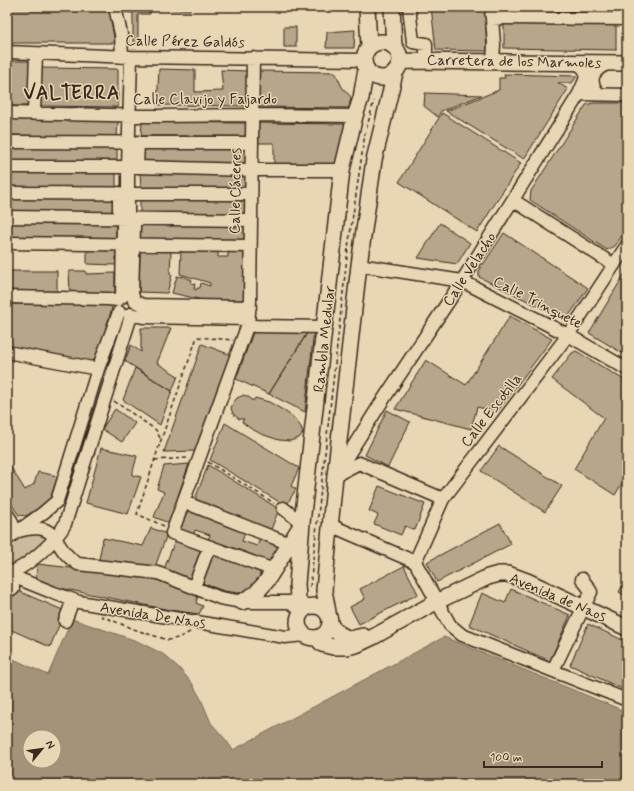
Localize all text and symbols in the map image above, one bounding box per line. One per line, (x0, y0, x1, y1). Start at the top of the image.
street label: Calle Pérez Galdós (125, 31, 245, 53)
street label: Carretera de los Marmoles (427, 50, 602, 74)
district label: VALTERRA (24, 81, 120, 106)
street label: Calle Clavijo y Fajardo (133, 90, 277, 110)
street label: Calle Cáceres (225, 148, 247, 234)
street label: Calle Velacho (438, 229, 501, 311)
street label: Calle Trinquete (490, 272, 586, 334)
street label: Rambla Medular (309, 284, 341, 393)
street label: Calle Escotilla (457, 369, 527, 452)
street label: Avenida de Naos (506, 569, 609, 627)
street label: Avenida De Naos (99, 598, 207, 634)
north arrow (22, 729, 62, 769)
text: N (42, 738, 58, 751)
scale bar (484, 743, 602, 769)
text: 100 m (490, 750, 522, 766)

